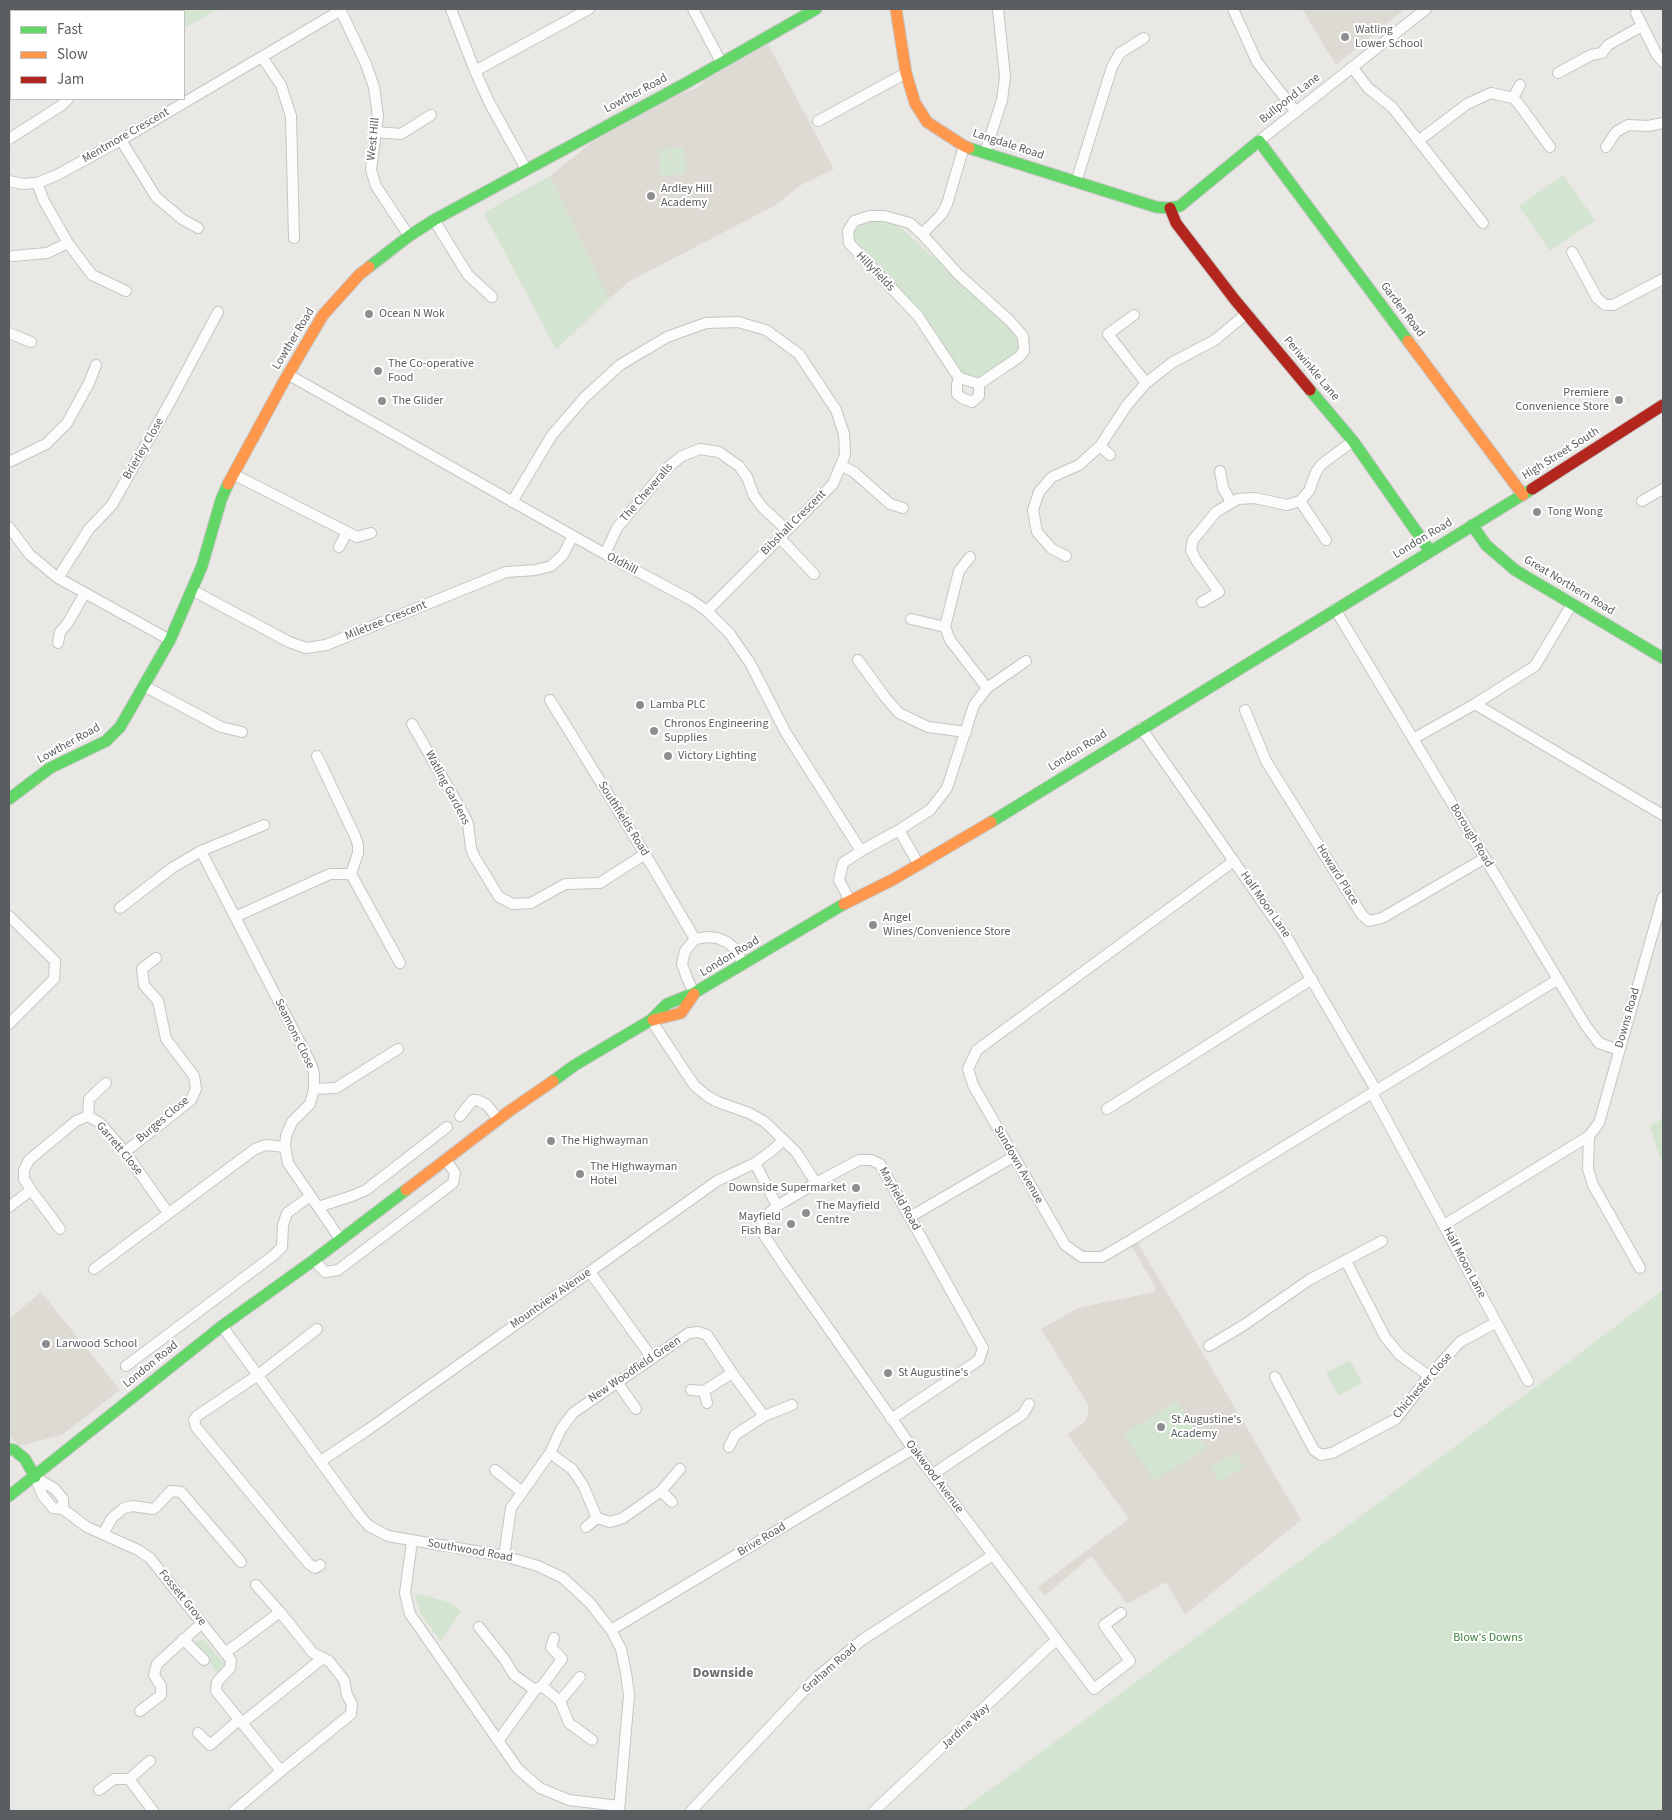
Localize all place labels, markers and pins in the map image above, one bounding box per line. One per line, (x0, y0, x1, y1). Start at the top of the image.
place label: Watling Lower School (1355, 23, 1423, 51)
marker: Watling Lower School (1339, 31, 1351, 43)
place label: Ardley Hill Academy (661, 182, 712, 210)
marker: Ardley Hill Academy (645, 190, 657, 202)
place label: Ocean N Wok (379, 307, 445, 321)
marker: Ocean N Wok (363, 308, 375, 320)
place label: The Co-operative Food (388, 357, 474, 385)
marker: The Co-operative Food (372, 365, 384, 377)
place label: Premiere Convenience Store (1515, 386, 1609, 414)
place label: The Glider (392, 394, 444, 408)
marker: Premiere Convenience Store (1613, 394, 1625, 406)
marker: The Glider (376, 395, 388, 407)
place label: Tong Wong (1547, 505, 1603, 519)
marker: Tong Wong (1531, 506, 1543, 518)
place label: Lamba PLC (650, 698, 706, 712)
marker: Lamba PLC (634, 699, 646, 711)
place label: Chronos Engineering Supplies (664, 717, 768, 745)
marker: Chronos Engineering Supplies (648, 725, 660, 737)
place label: Victory Lighting (678, 749, 756, 763)
marker: Victory Lighting (662, 750, 674, 762)
place label: Angel Wines/Convenience Store (883, 911, 1011, 939)
marker: Angel Wines/Convenience Store (867, 919, 879, 931)
place label: The Highwayman (561, 1134, 648, 1148)
marker: The Highwayman (545, 1135, 557, 1147)
place label: The Highwayman Hotel (590, 1160, 677, 1188)
marker: The Highwayman Hotel (574, 1168, 586, 1180)
place label: Downside Supermarket (728, 1181, 846, 1195)
marker: Downside Supermarket (850, 1182, 862, 1194)
place label: The Mayfield Centre (816, 1199, 880, 1227)
marker: The Mayfield Centre (800, 1207, 812, 1219)
place label: Mayfield Fish Bar (738, 1210, 781, 1238)
marker: Mayfield Fish Bar (785, 1218, 797, 1230)
place label: Larwood School (56, 1337, 137, 1351)
marker: Larwood School (40, 1338, 52, 1350)
place label: St Augustine's (898, 1366, 968, 1380)
marker: St Augustine's (882, 1367, 894, 1379)
place label: St Augustine's Academy (1171, 1413, 1241, 1441)
marker: St Augustine's Academy (1155, 1421, 1167, 1433)

